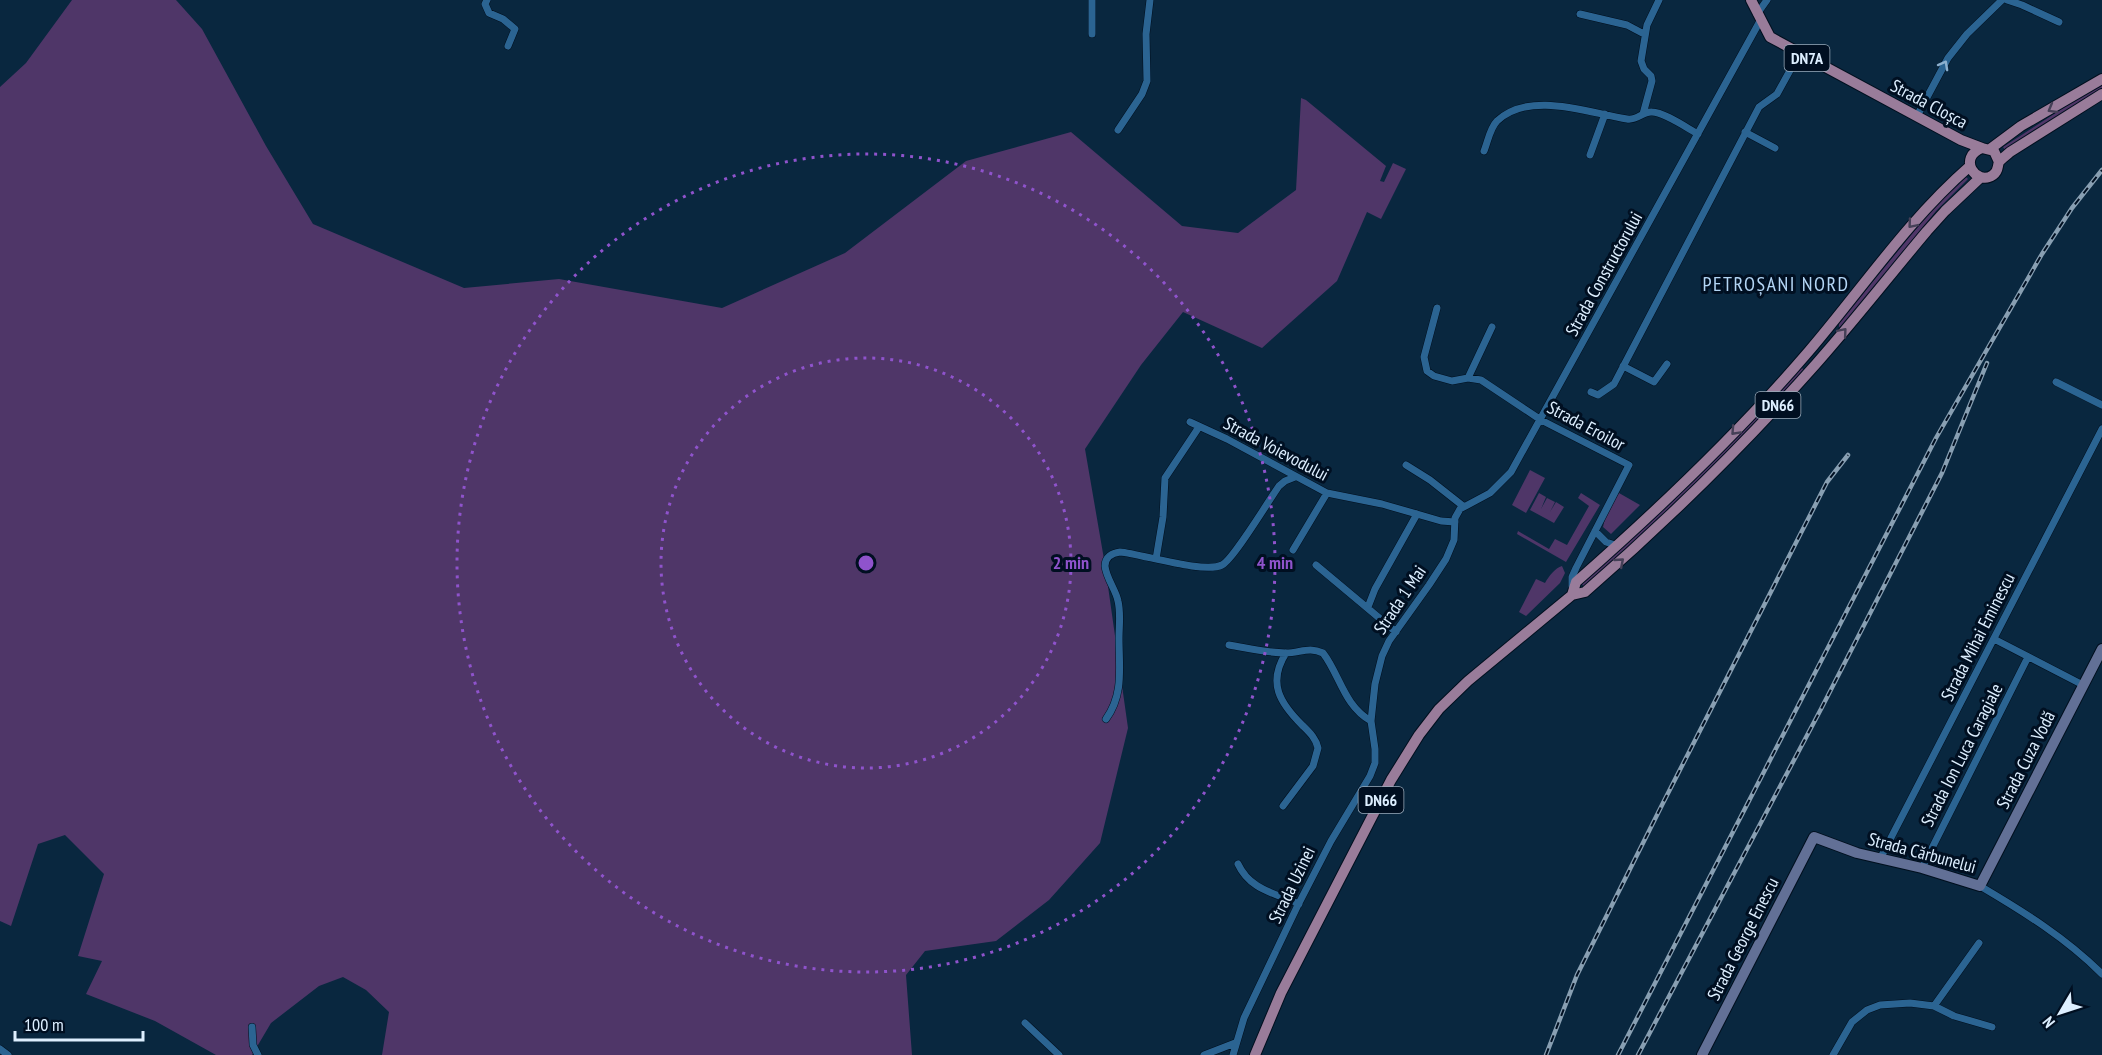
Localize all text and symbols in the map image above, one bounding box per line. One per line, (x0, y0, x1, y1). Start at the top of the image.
road number: DN7A (1784, 45, 1830, 71)
one-way arrow (1937, 61, 1948, 71)
street label: Strada Cloșca (1887, 74, 1972, 133)
one-way arrow (2047, 101, 2058, 113)
street label: Strada Constructorului (1560, 208, 1647, 340)
one-way arrow (1908, 217, 1919, 228)
district label: PETROȘANI NORD (1702, 271, 1850, 297)
one-way arrow (1836, 328, 1847, 339)
road number: DN66 (1756, 392, 1800, 418)
street label: Strada Eroilor (1543, 395, 1629, 456)
street label: Strada Voievodului (1220, 411, 1333, 486)
one-way arrow (1732, 423, 1743, 434)
text: 2 min (1053, 551, 1089, 574)
text: 4 min (1257, 551, 1293, 574)
centre of rings (856, 553, 876, 573)
one-way arrow (1613, 558, 1624, 569)
street label: Strada 1 Mai (1368, 561, 1431, 639)
street label: Strada Mihai Eminescu (1935, 569, 2020, 705)
street label: Strada Ion Luca Caragiale (1916, 679, 2008, 830)
street label: Strada Cuza Vodă (1991, 707, 2060, 813)
road number: DN66 (1358, 787, 1404, 813)
street label: Strada Cărbunelui (1866, 827, 1979, 878)
street label: Strada Uzinei (1263, 843, 1320, 927)
street label: Strada George Enescu (1702, 873, 1783, 1004)
north arrow (2030, 983, 2090, 1043)
scale bar (15, 1004, 142, 1042)
text: 100 m (24, 1013, 64, 1036)
text: N (2038, 1013, 2059, 1032)

